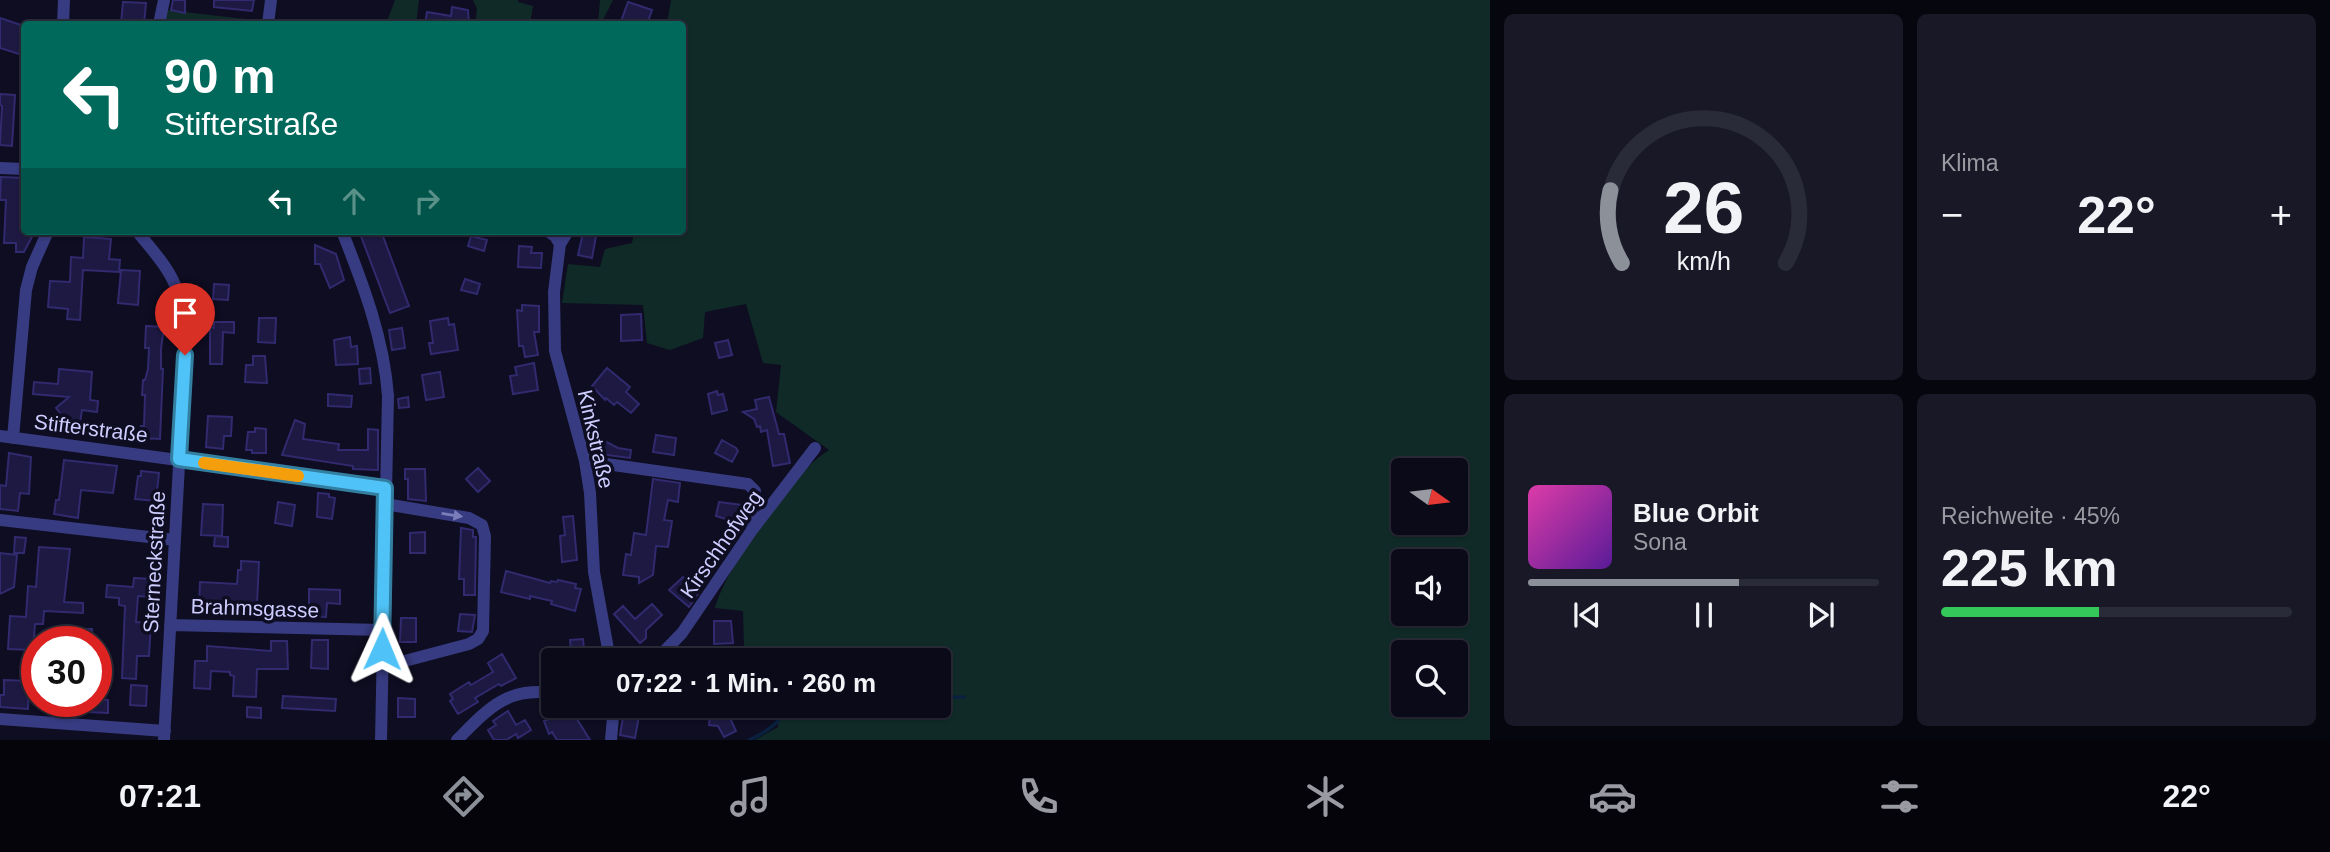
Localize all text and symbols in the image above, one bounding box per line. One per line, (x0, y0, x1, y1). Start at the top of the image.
icon: left (49, 49, 140, 140)
text: 90 m (164, 49, 276, 103)
text: Stifterstraße (164, 106, 338, 142)
text: Klima (1941, 150, 1999, 176)
text: 26 (1663, 167, 1744, 248)
icon: left (262, 182, 300, 220)
icon: ahead (335, 182, 373, 220)
icon: right (408, 182, 446, 220)
text: 22° (2077, 186, 2156, 244)
text: − (1941, 194, 1963, 236)
text: + (2270, 194, 2292, 236)
text: km/h (1676, 247, 1731, 275)
pin (155, 283, 215, 355)
icon: arrive (166, 294, 204, 332)
street label: Kinkstraße (574, 388, 618, 490)
street label: Stifterstraße (33, 410, 149, 446)
north arrow (1391, 458, 1468, 536)
map controls (1391, 458, 1468, 717)
street label: Kirschhofweg (675, 486, 767, 602)
street label: Sterneckstraße (139, 490, 169, 634)
text: Blue Orbit (1633, 498, 1759, 528)
text: Reichweite · 45% (1941, 503, 2120, 529)
one-way arrow (441, 510, 463, 521)
text: Sona (1633, 529, 1687, 555)
text: 225 km (1941, 539, 2117, 597)
button: sound (1391, 549, 1468, 626)
street label: Brahmsgasse (190, 594, 320, 622)
icon: previous (1568, 596, 1606, 634)
icon: pause (1685, 596, 1723, 634)
icon: next (1802, 596, 1840, 634)
position arrow (345, 612, 419, 686)
speed limit sign: 30 (21, 626, 112, 717)
button: search (1391, 640, 1468, 717)
text: 07:22 · 1 Min. · 260 m (616, 668, 876, 698)
icon: directions (439, 772, 488, 821)
icon: music (726, 772, 775, 821)
icon: phone (1014, 772, 1063, 821)
icon: climate (1301, 772, 1350, 821)
icon: car (1588, 772, 1637, 821)
icon: filters (1875, 772, 1924, 821)
text: 07:21 (119, 778, 201, 814)
text: 22° (2162, 778, 2211, 814)

